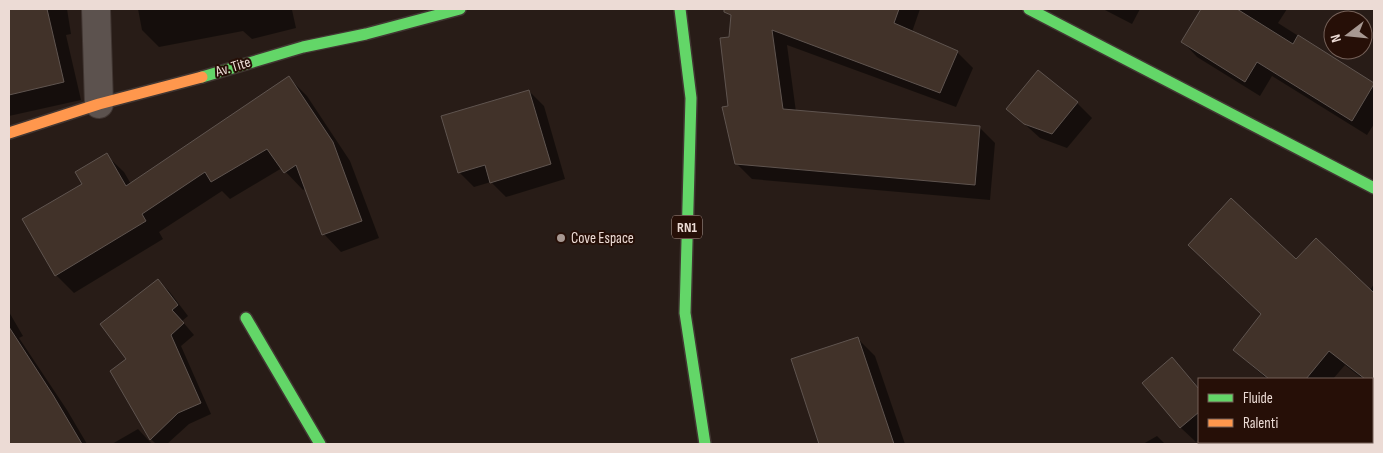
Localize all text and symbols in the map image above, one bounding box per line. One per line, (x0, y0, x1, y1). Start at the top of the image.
north arrow (1323, 10, 1373, 60)
text: N (1327, 33, 1345, 44)
street label: Av. Tite (212, 53, 253, 82)
road number: RN1 (672, 216, 702, 238)
place label: Cove Espace (571, 229, 634, 248)
marker: Cove Espace (555, 232, 567, 244)
legend (1198, 378, 1373, 443)
text: Fluide (1243, 389, 1273, 408)
text: Ralenti (1243, 414, 1278, 433)

